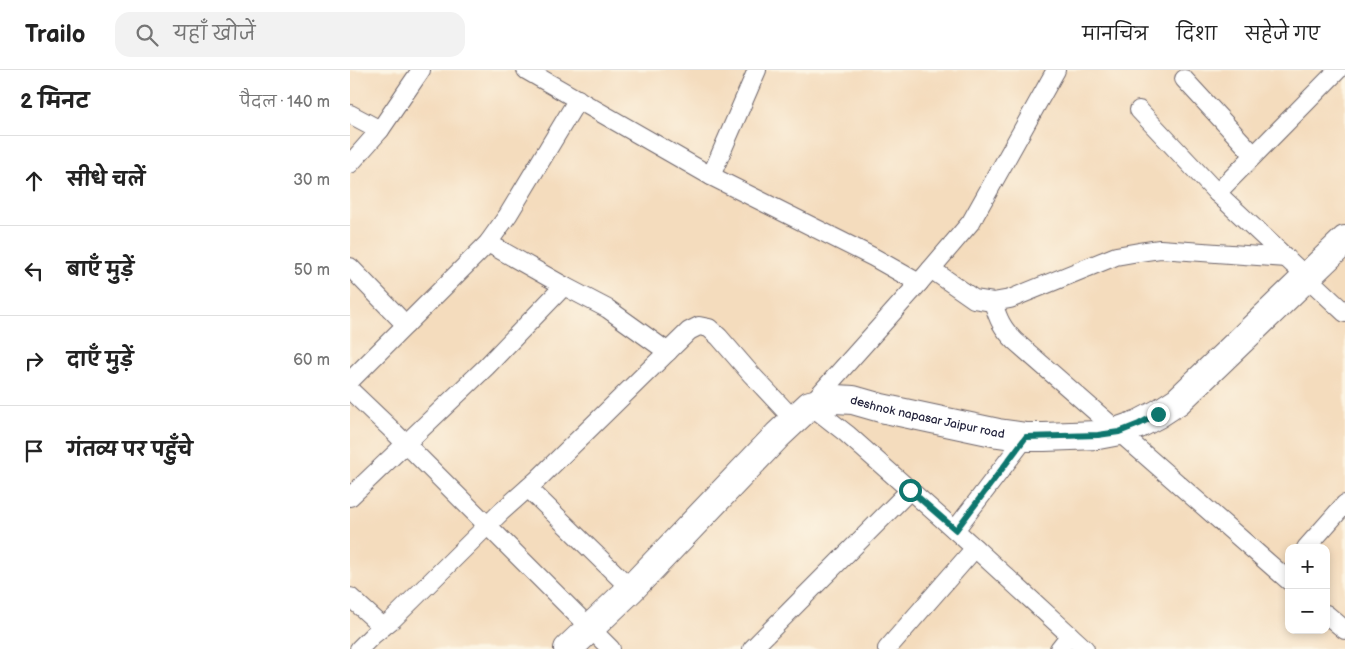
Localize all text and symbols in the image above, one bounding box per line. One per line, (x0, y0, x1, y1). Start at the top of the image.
search box (115, 12, 465, 57)
text: Trailo (25, 20, 85, 49)
icon: search (133, 21, 161, 49)
text: यहाँ खोजें (173, 23, 255, 46)
text: मानचित्र (1082, 24, 1148, 45)
text: दिशा (1176, 24, 1217, 45)
text: सहेजे गए (1245, 24, 1320, 45)
text: 2 मिनट (20, 89, 89, 114)
text: पैदल · 140 m (240, 93, 330, 112)
icon: ahead (20, 167, 48, 195)
text: सीधे चलें (67, 169, 145, 192)
text: 30 m (293, 171, 330, 190)
icon: left (20, 257, 48, 285)
text: बाएँ मुड़ें (67, 259, 134, 282)
text: 50 m (294, 261, 330, 280)
icon: right (20, 347, 48, 375)
text: दाएँ मुड़ें (67, 349, 133, 372)
text: 60 m (293, 351, 330, 370)
street label: deshnok napasar Jaipur road (849, 392, 1006, 441)
route end (1147, 403, 1170, 426)
icon: arrive (20, 437, 48, 465)
text: गंतव्य पर पहुँचे (67, 439, 193, 462)
route start (899, 479, 922, 502)
map controls (1285, 544, 1330, 634)
button: + (1285, 544, 1330, 589)
button: − (1285, 589, 1330, 634)

